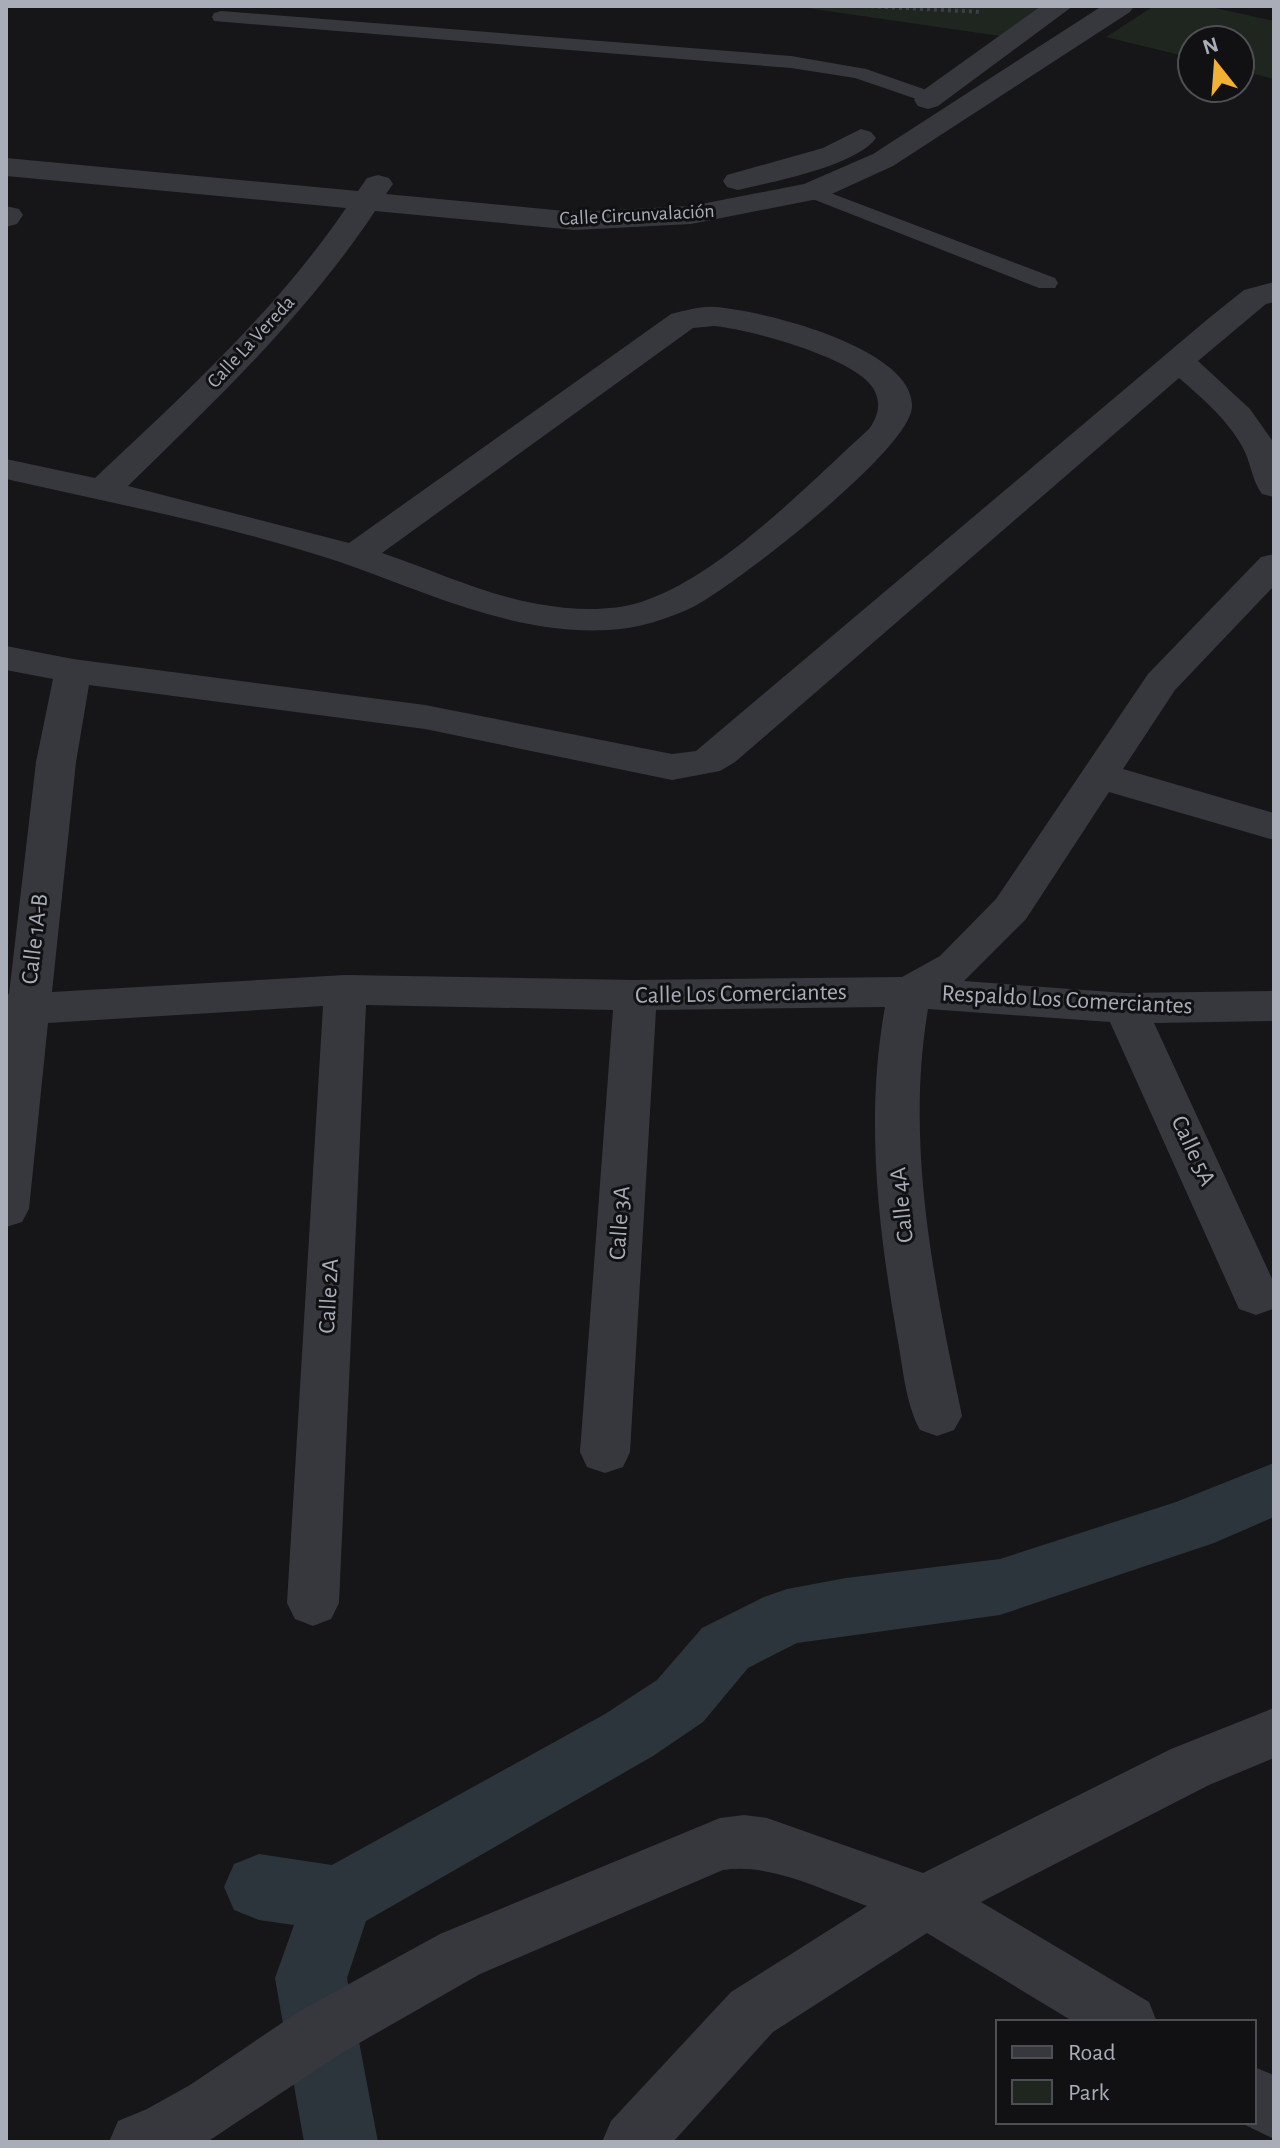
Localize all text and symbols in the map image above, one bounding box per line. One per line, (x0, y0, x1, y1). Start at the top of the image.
north arrow (1176, 24, 1256, 104)
text: N (1200, 33, 1221, 59)
street label: Calle Circunvalación (559, 201, 715, 229)
street label: Calle La Vereda (204, 292, 298, 392)
street label: Calle 1A-B (18, 892, 52, 986)
street label: Calle Los Comerciantes (635, 980, 847, 1008)
street label: Respaldo Los Comerciantes (941, 981, 1193, 1019)
street label: Calle 5A (1166, 1112, 1220, 1190)
street label: Calle 4A (886, 1166, 918, 1244)
street label: Calle 3A (605, 1185, 635, 1261)
street label: Calle 2A (315, 1258, 343, 1334)
legend (996, 2020, 1256, 2124)
text: Road (1068, 2041, 1116, 2065)
text: Park (1068, 2081, 1109, 2105)

